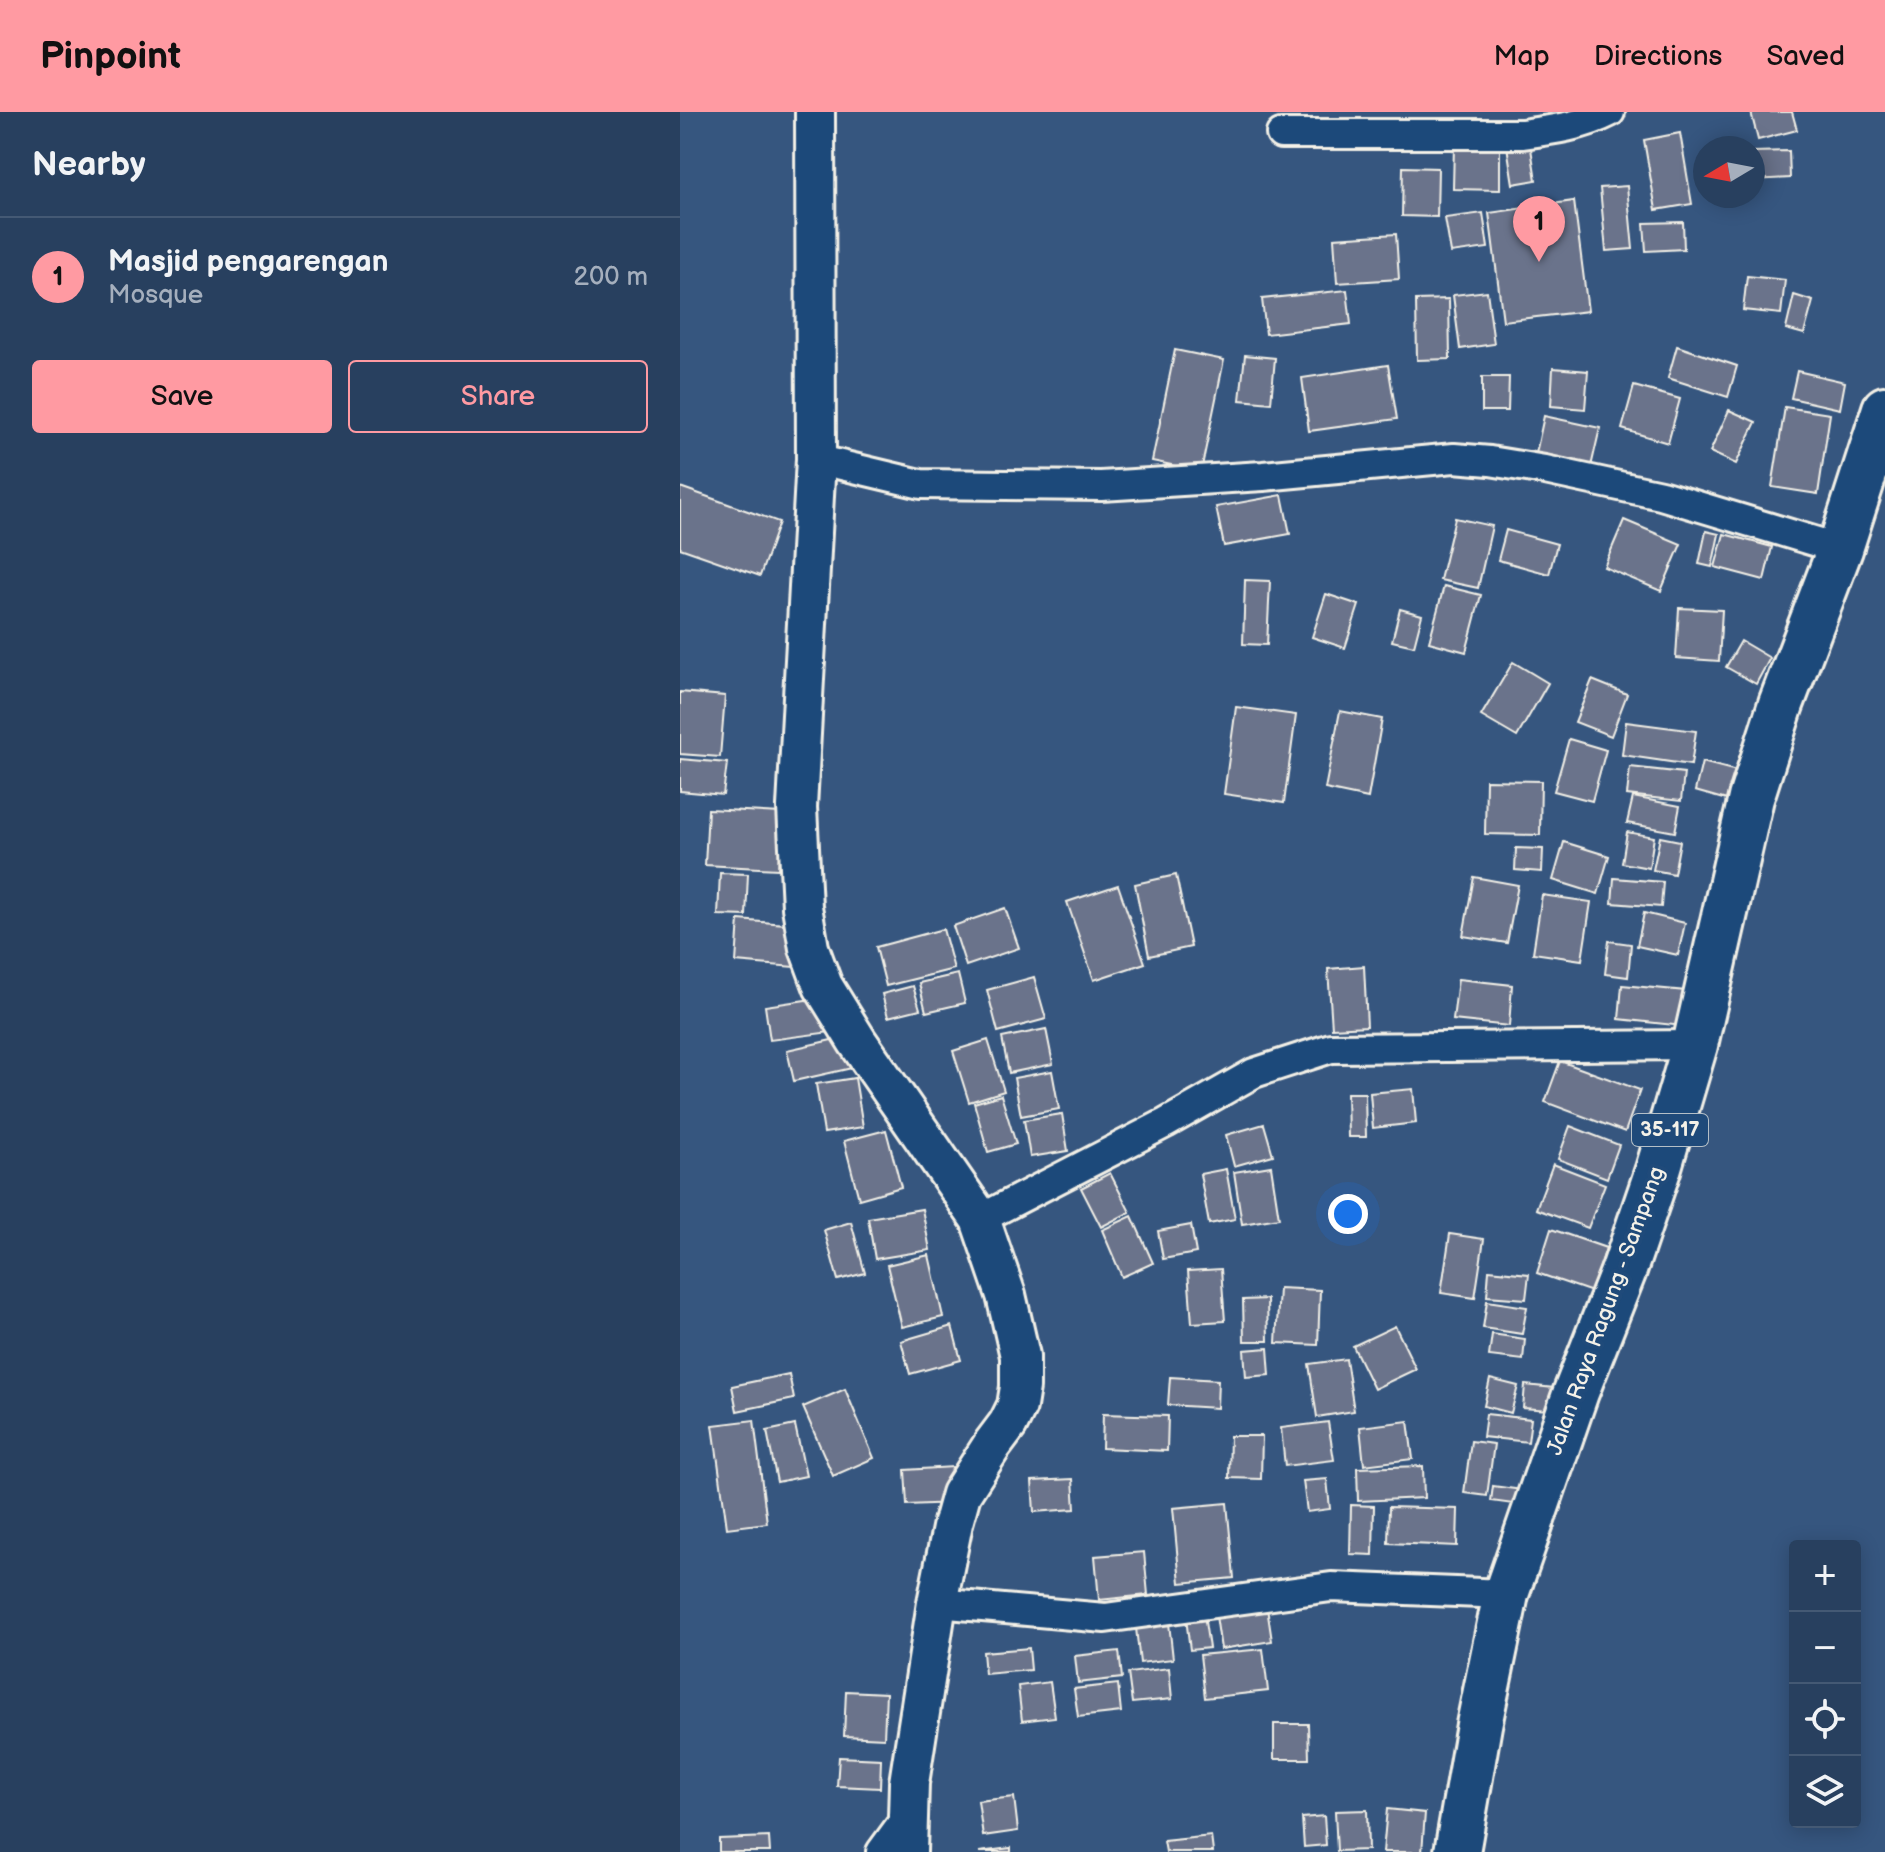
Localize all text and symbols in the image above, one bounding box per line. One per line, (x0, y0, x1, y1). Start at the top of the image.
text: Pinpoint (40, 34, 181, 79)
text: Map (1493, 40, 1550, 73)
text: Directions (1594, 40, 1722, 73)
text: Saved (1766, 40, 1845, 73)
north arrow (1693, 136, 1765, 208)
text: Nearby (32, 144, 146, 185)
pin: 1 (1513, 196, 1565, 262)
text: Masjid pengarengan (108, 244, 388, 280)
text: 1 (53, 262, 63, 293)
text: 200 m (574, 262, 648, 293)
text: Mosque (108, 280, 203, 311)
button: Save (32, 360, 332, 433)
button: Share (348, 360, 648, 433)
road number: 35-117 (1632, 1114, 1708, 1146)
street label: Jalan Raya Ragung - Sampang (1541, 1163, 1671, 1459)
your location (1328, 1194, 1368, 1234)
map controls (1789, 1540, 1861, 1828)
button: + (1789, 1540, 1861, 1612)
button: − (1789, 1612, 1861, 1684)
button: locate (1789, 1684, 1861, 1756)
button: layers (1789, 1756, 1861, 1828)

